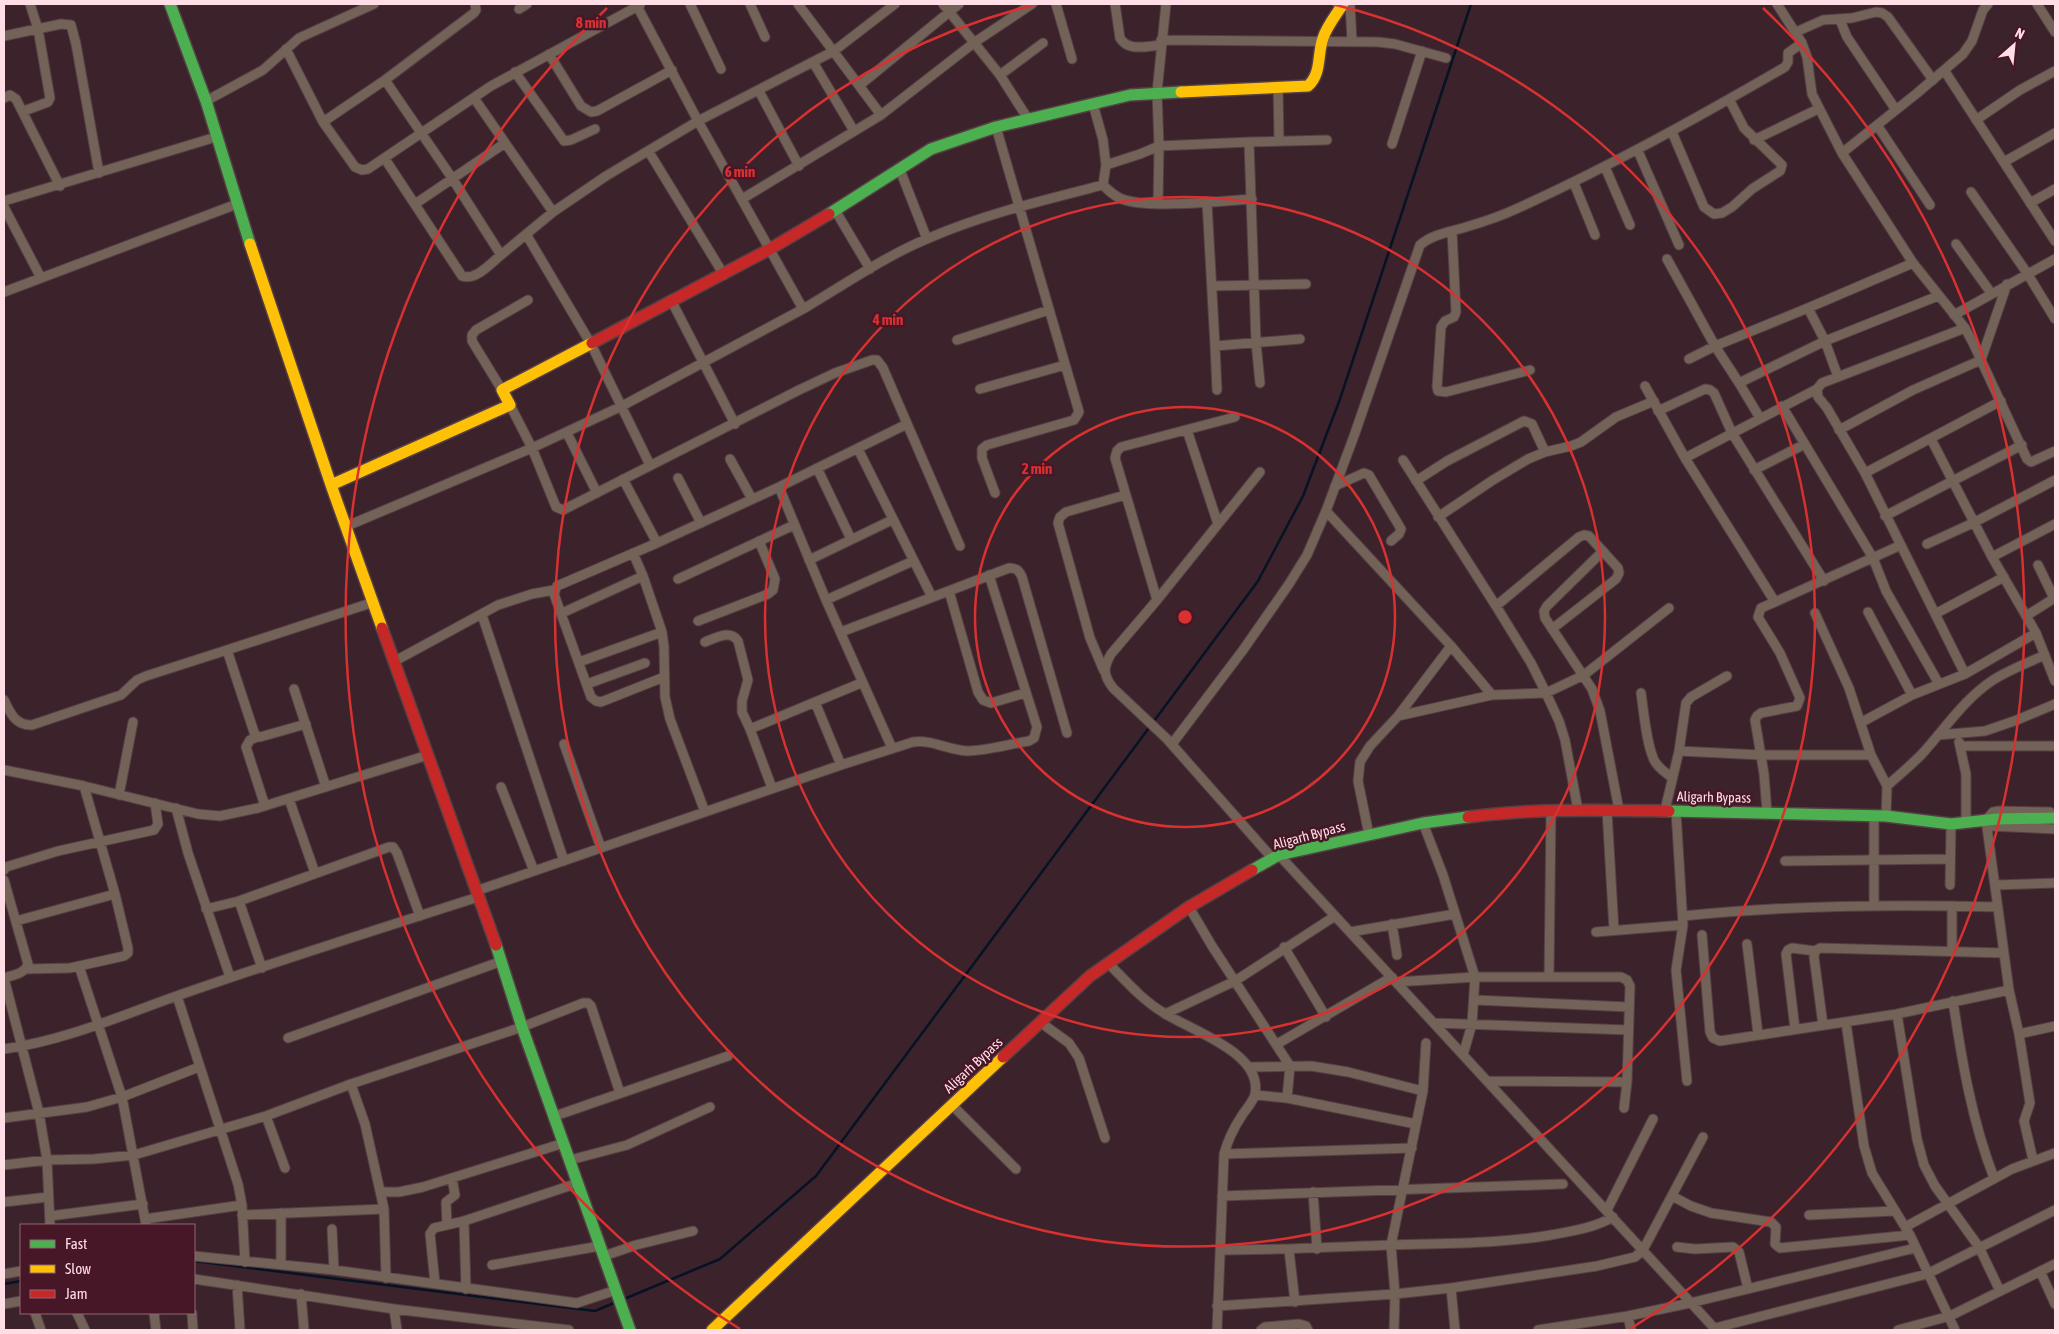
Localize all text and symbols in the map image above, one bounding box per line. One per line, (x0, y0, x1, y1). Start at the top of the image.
text: 8 min (576, 14, 606, 31)
north arrow (1989, 20, 2039, 70)
text: N (2013, 24, 2027, 42)
text: 6 min (725, 163, 755, 180)
text: 4 min (872, 311, 903, 328)
text: 2 min (1022, 460, 1052, 477)
centre of rings (1176, 608, 1194, 626)
street label: Aligarh Bypass (1677, 788, 1751, 806)
street label: Aligarh Bypass (1271, 818, 1347, 852)
street label: Aligarh Bypass (940, 1034, 1006, 1096)
legend (20, 1224, 195, 1314)
text: Fast (65, 1235, 87, 1252)
text: Slow (65, 1260, 91, 1277)
text: Jam (65, 1285, 88, 1302)

